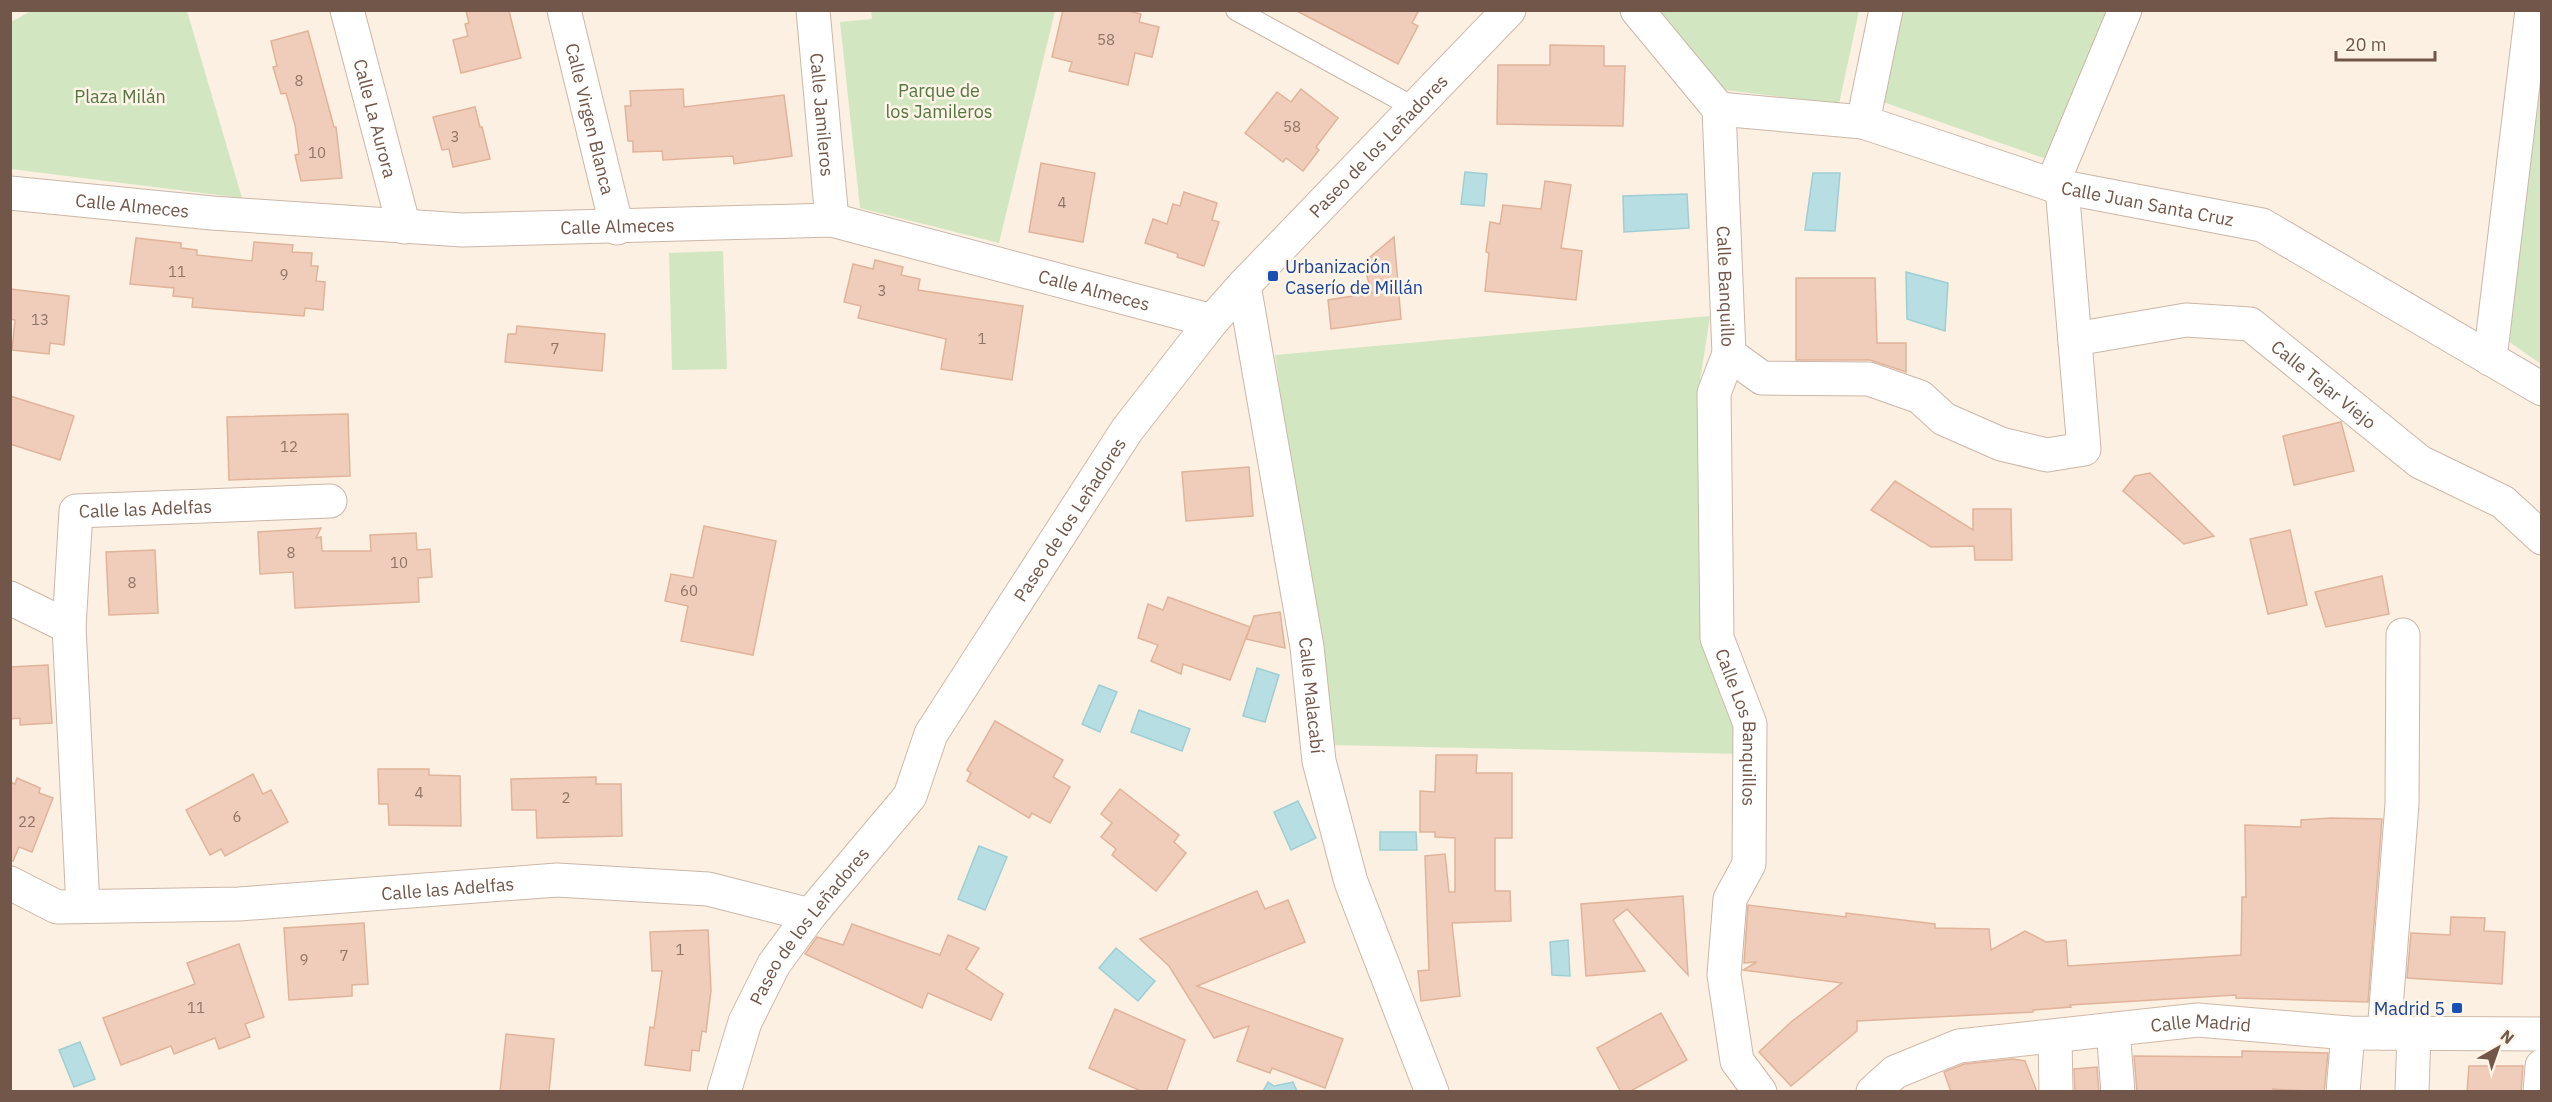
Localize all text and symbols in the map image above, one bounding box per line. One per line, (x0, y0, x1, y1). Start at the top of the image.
scale bar (2336, 24, 2435, 62)
house number: 58 (1097, 30, 1115, 49)
text: 20 m (2345, 33, 2387, 56)
street label: Calle Virgen Blanca (561, 41, 620, 197)
street label: Calle Jamileros (805, 52, 839, 177)
street label: Calle La Aurora (349, 56, 402, 181)
street label: Paseo de los Leñadores (1304, 69, 1452, 222)
house number: 8 (294, 71, 304, 90)
park label: Parque de los Jamileros (885, 79, 993, 123)
park label: Plaza Milán (74, 85, 166, 108)
house number: 58 (1283, 117, 1301, 136)
house number: 3 (450, 127, 460, 146)
house number: 10 (308, 143, 326, 162)
street label: Calle Juan Santa Cruz (2059, 176, 2236, 231)
street label: Calle Almeces (74, 188, 190, 222)
house number: 4 (1057, 193, 1067, 212)
street label: Calle Almeces (560, 213, 675, 239)
street label: Calle Banquillo (1712, 225, 1740, 347)
place label: Urbanización Caserío de Millán (1285, 255, 1423, 299)
house number: 11 (168, 262, 186, 281)
street label: Calle Almeces (1036, 264, 1152, 315)
house number: 9 (279, 265, 289, 284)
marker: Urbanización Caserío de Millán (1266, 269, 1280, 283)
house number: 3 (877, 281, 887, 300)
house number: 13 (31, 310, 49, 329)
house number: 1 (977, 329, 987, 348)
street label: Calle Tejar Viejo (2267, 335, 2381, 434)
house number: 7 (550, 339, 560, 358)
street label: Paseo de los Leñadores (1008, 433, 1131, 606)
house number: 12 (280, 437, 298, 456)
street label: Calle las Adelfas (78, 494, 212, 522)
house number: 8 (286, 543, 296, 562)
house number: 10 (390, 553, 408, 572)
house number: 8 (127, 573, 137, 592)
house number: 60 (680, 581, 698, 600)
street label: Calle Malacabí (1294, 635, 1330, 755)
street label: Calle Los Banquillos (1711, 645, 1762, 806)
house number: 4 (414, 783, 424, 802)
house number: 2 (561, 788, 571, 807)
house number: 6 (232, 807, 242, 826)
house number: 22 (18, 812, 36, 831)
street label: Paseo de los Leñadores (744, 842, 874, 1009)
street label: Calle las Adelfas (380, 872, 515, 905)
house number: 1 (675, 940, 685, 959)
house number: 7 (339, 946, 349, 965)
house number: 9 (299, 950, 309, 969)
place label: Madrid 5 (2374, 997, 2445, 1020)
house number: 11 (187, 998, 205, 1017)
marker: Madrid 5 (2450, 1001, 2464, 1015)
street label: Calle Madrid (2149, 1008, 2252, 1037)
north arrow (2468, 1018, 2528, 1078)
text: N (2497, 1025, 2519, 1048)

